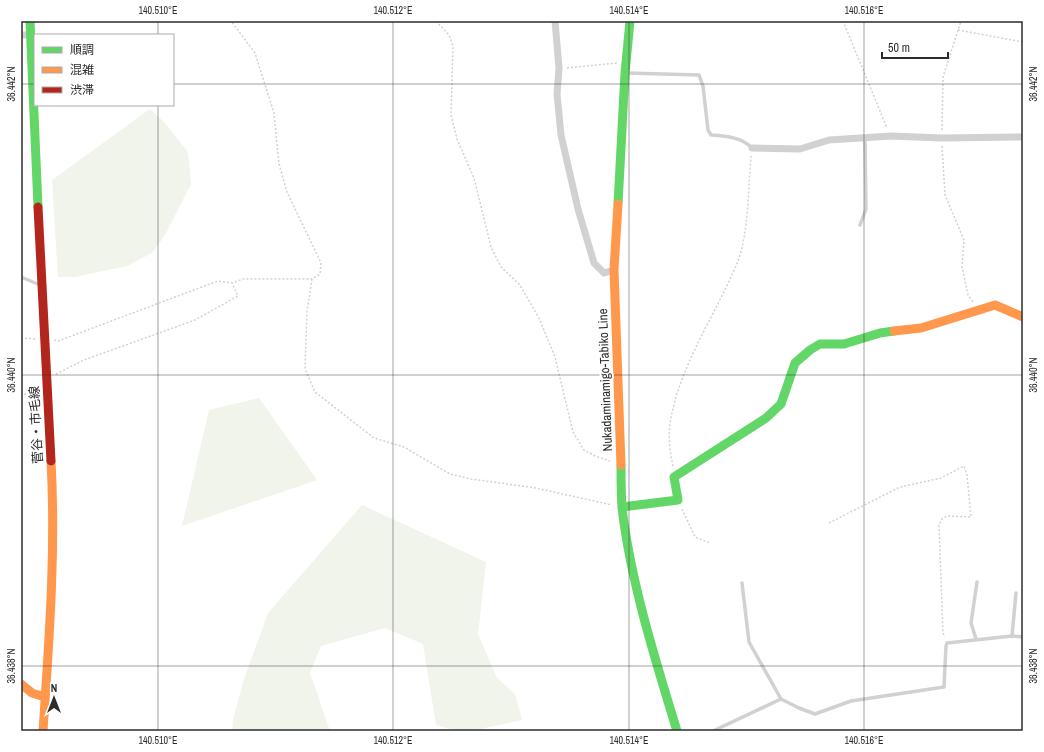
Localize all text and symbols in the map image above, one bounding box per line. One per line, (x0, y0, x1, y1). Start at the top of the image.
text: 140.510°E (138, 4, 178, 17)
text: 140.512°E (373, 4, 413, 17)
text: 140.514°E (609, 4, 649, 17)
text: 140.516°E (844, 4, 884, 17)
legend (34, 34, 174, 106)
scale bar (882, 34, 948, 60)
text: 50 m (888, 40, 910, 56)
text: 順調 (70, 42, 94, 58)
text: 混雑 (70, 62, 94, 78)
text: 36.442°N (5, 66, 18, 102)
text: 36.442°N (1027, 66, 1040, 102)
text: 渋滞 (70, 82, 94, 98)
street label: Nukadaminamigo-Tabiko Line (594, 308, 616, 452)
text: 36.440°N (5, 357, 18, 393)
text: 36.440°N (1027, 357, 1040, 393)
street label: 菅谷・市毛線 (25, 386, 47, 464)
text: 36.438°N (5, 648, 18, 684)
text: 36.438°N (1027, 648, 1040, 684)
north arrow (34, 678, 74, 718)
text: N (51, 681, 57, 695)
text: 140.510°E (138, 734, 178, 747)
text: 140.512°E (373, 734, 413, 747)
text: 140.514°E (609, 734, 649, 747)
text: 140.516°E (844, 734, 884, 747)

